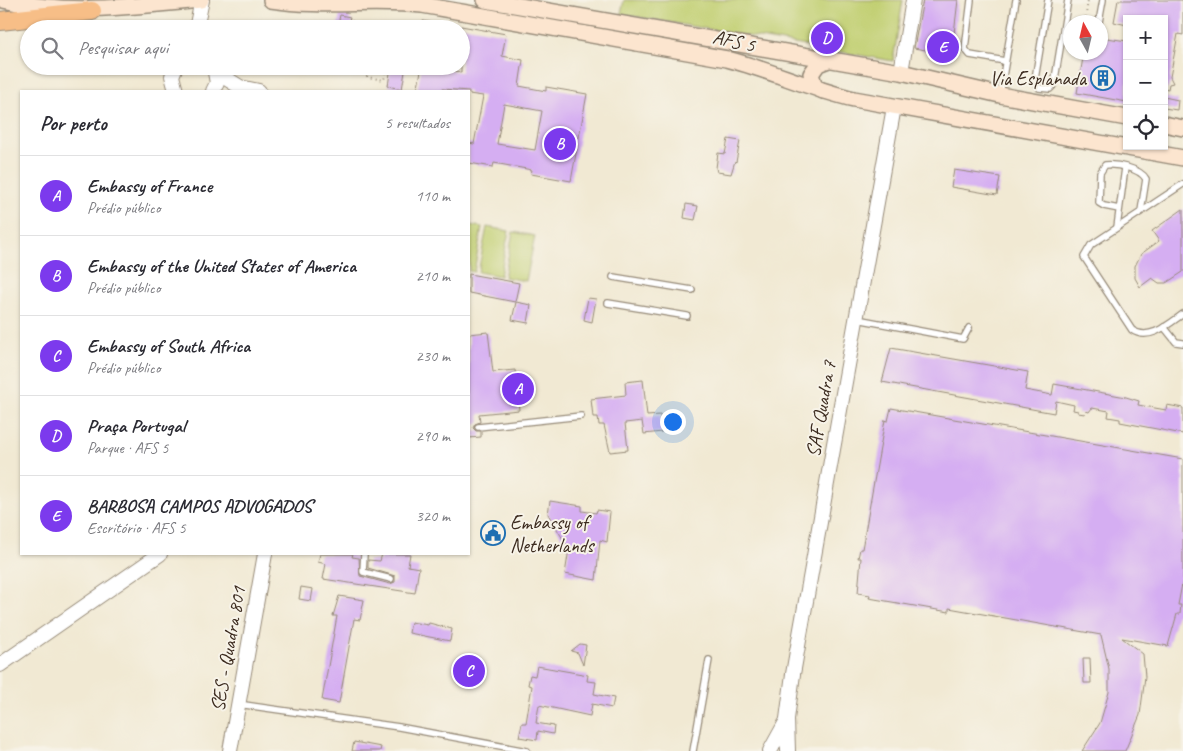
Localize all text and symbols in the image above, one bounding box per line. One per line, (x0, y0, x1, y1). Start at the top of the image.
north arrow (1063, 15, 1108, 60)
map controls (1123, 15, 1168, 150)
button: + (1123, 15, 1168, 60)
pin: D (811, 19, 843, 57)
search box (20, 20, 470, 75)
street label: AFS 5 (710, 24, 759, 58)
pin: E (927, 28, 959, 66)
icon: search (38, 34, 66, 62)
text: Pesquisar aqui (78, 36, 168, 60)
button: − (1123, 60, 1168, 105)
building icon: Via Esplanada (1090, 65, 1116, 91)
place label: Via Esplanada (989, 66, 1088, 91)
button: locate (1123, 105, 1168, 150)
text: Por perto (40, 110, 107, 136)
text: 5 resultados (385, 113, 450, 133)
pin: B (544, 125, 576, 163)
text: Embassy of France (87, 174, 212, 198)
text: A (52, 186, 60, 206)
text: 110 m (416, 186, 450, 206)
text: Prédio público (87, 198, 160, 218)
text: Embassy of the United States of America (87, 254, 356, 278)
text: B (52, 266, 60, 286)
text: 210 m (416, 266, 450, 286)
text: Prédio público (87, 278, 160, 298)
text: Embassy of South Africa (87, 334, 250, 358)
text: C (52, 346, 60, 366)
text: 230 m (416, 346, 450, 366)
text: Prédio público (87, 358, 160, 378)
street label: SAF Quadra 7 (800, 358, 842, 459)
pin: A (502, 370, 534, 408)
your location (660, 409, 686, 435)
text: Praça Portugal (87, 414, 185, 438)
text: D (51, 426, 61, 446)
text: 290 m (416, 426, 450, 446)
text: Parque · AFS 5 (87, 438, 169, 458)
text: BARBOSA CAMPOS ADVOGADOS (87, 494, 312, 518)
text: E (52, 506, 60, 526)
text: 320 m (416, 506, 450, 526)
place label: Embassy of Netherlands (510, 510, 596, 558)
text: Escritório · AFS 5 (87, 518, 186, 538)
public building icon: Embassy of Netherlands (480, 520, 506, 546)
street label: SES - Quadra 801 (205, 584, 251, 713)
pin: C (453, 652, 485, 690)

